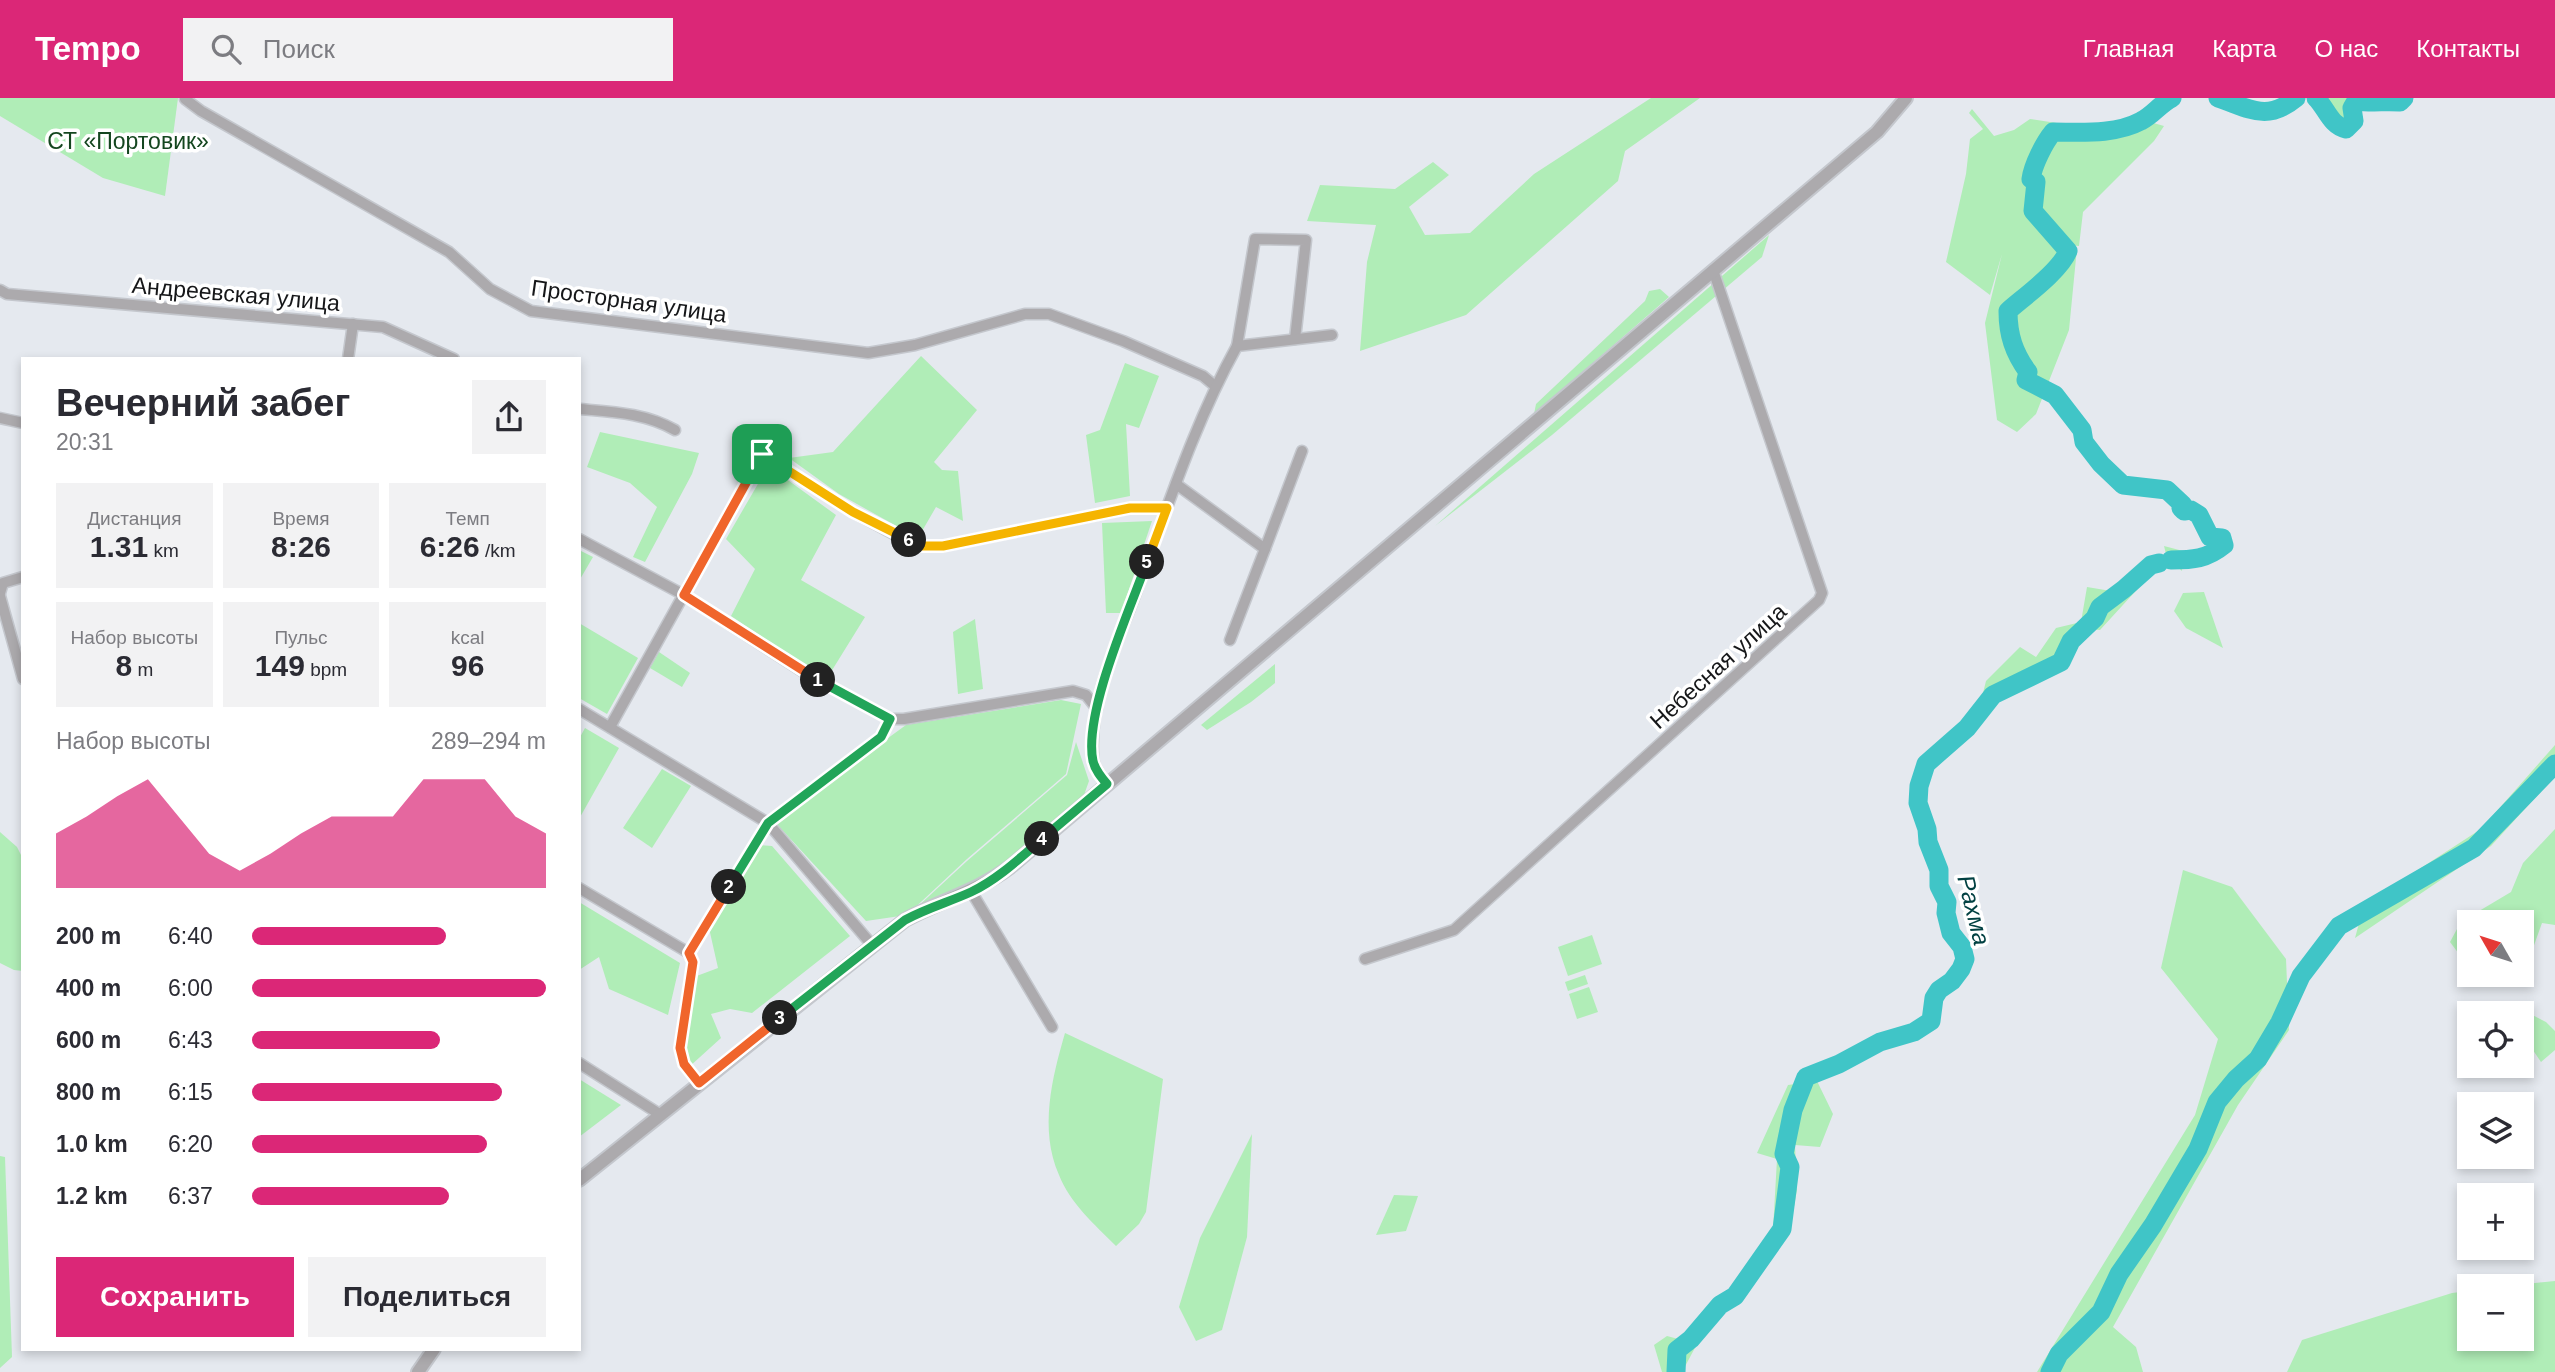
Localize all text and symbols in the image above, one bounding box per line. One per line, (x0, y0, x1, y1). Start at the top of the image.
search box (183, 18, 673, 81)
text: Tempo (35, 30, 141, 67)
icon: search (207, 30, 245, 68)
text: Поиск (263, 34, 335, 64)
text: Главная (2083, 35, 2174, 62)
text: Карта (2212, 35, 2276, 62)
text: О нас (2314, 35, 2378, 62)
text: Контакты (2416, 35, 2520, 62)
park label: СТ «Портовик» (47, 128, 209, 154)
street label: Андреевская улица (131, 272, 341, 316)
street label: Просторная улица (530, 274, 729, 328)
button: share (472, 380, 546, 454)
text: Вечерний забег (56, 382, 350, 424)
pin (732, 424, 792, 484)
text: 20:31 (56, 429, 114, 455)
icon: arrive (743, 435, 781, 473)
text: Дистанция (87, 508, 181, 529)
text: Время (272, 508, 330, 529)
text: Темп (445, 508, 490, 529)
pin: 6 (892, 522, 926, 558)
text: 6 (903, 529, 914, 550)
text: 1.31 (90, 530, 148, 563)
text: 8:26 (271, 530, 331, 563)
text: 6:26 (420, 530, 480, 563)
text: km (148, 540, 179, 561)
text: /km (480, 540, 516, 561)
pin: 5 (1130, 545, 1164, 580)
text: 5 (1141, 551, 1152, 572)
street label: Небесная улица (1645, 598, 1791, 734)
text: Набор высоты (71, 627, 198, 648)
text: Пульс (274, 627, 328, 648)
text: kcal (451, 627, 485, 648)
text: 8 (115, 649, 132, 682)
text: 149 (255, 649, 305, 682)
text: 96 (451, 649, 484, 682)
text: m (132, 659, 153, 680)
text: bpm (305, 659, 347, 680)
pin: 1 (800, 662, 836, 698)
text: 1 (812, 669, 823, 690)
text: Набор высоты (56, 728, 210, 754)
text: 289–294 m (431, 728, 546, 754)
pin: 4 (1024, 822, 1060, 856)
text: 4 (1036, 828, 1047, 849)
pin: 2 (712, 870, 746, 904)
water label: Рахма (1952, 872, 1996, 948)
text: 2 (723, 876, 734, 897)
north arrow (2457, 910, 2534, 987)
map controls (2457, 910, 2534, 1351)
text: 200 m (56, 923, 121, 949)
text: 6:40 (168, 923, 213, 949)
text: 400 m (56, 975, 121, 1001)
text: 6:00 (168, 975, 213, 1001)
pin: 3 (762, 1000, 798, 1035)
button: locate (2457, 1001, 2534, 1078)
text: 3 (774, 1007, 785, 1028)
text: 600 m (56, 1027, 121, 1053)
text: 6:43 (168, 1027, 213, 1053)
text: 800 m (56, 1079, 121, 1105)
text: 6:15 (168, 1079, 213, 1105)
button: layers (2457, 1092, 2534, 1169)
text: 1.0 km (56, 1131, 128, 1157)
text: 6:20 (168, 1131, 213, 1157)
text: 1.2 km (56, 1183, 128, 1209)
text: 6:37 (168, 1183, 213, 1209)
button: + (2457, 1183, 2534, 1260)
button: Сохранить (56, 1257, 294, 1337)
button: Поделиться (308, 1257, 546, 1337)
button: − (2457, 1274, 2534, 1351)

